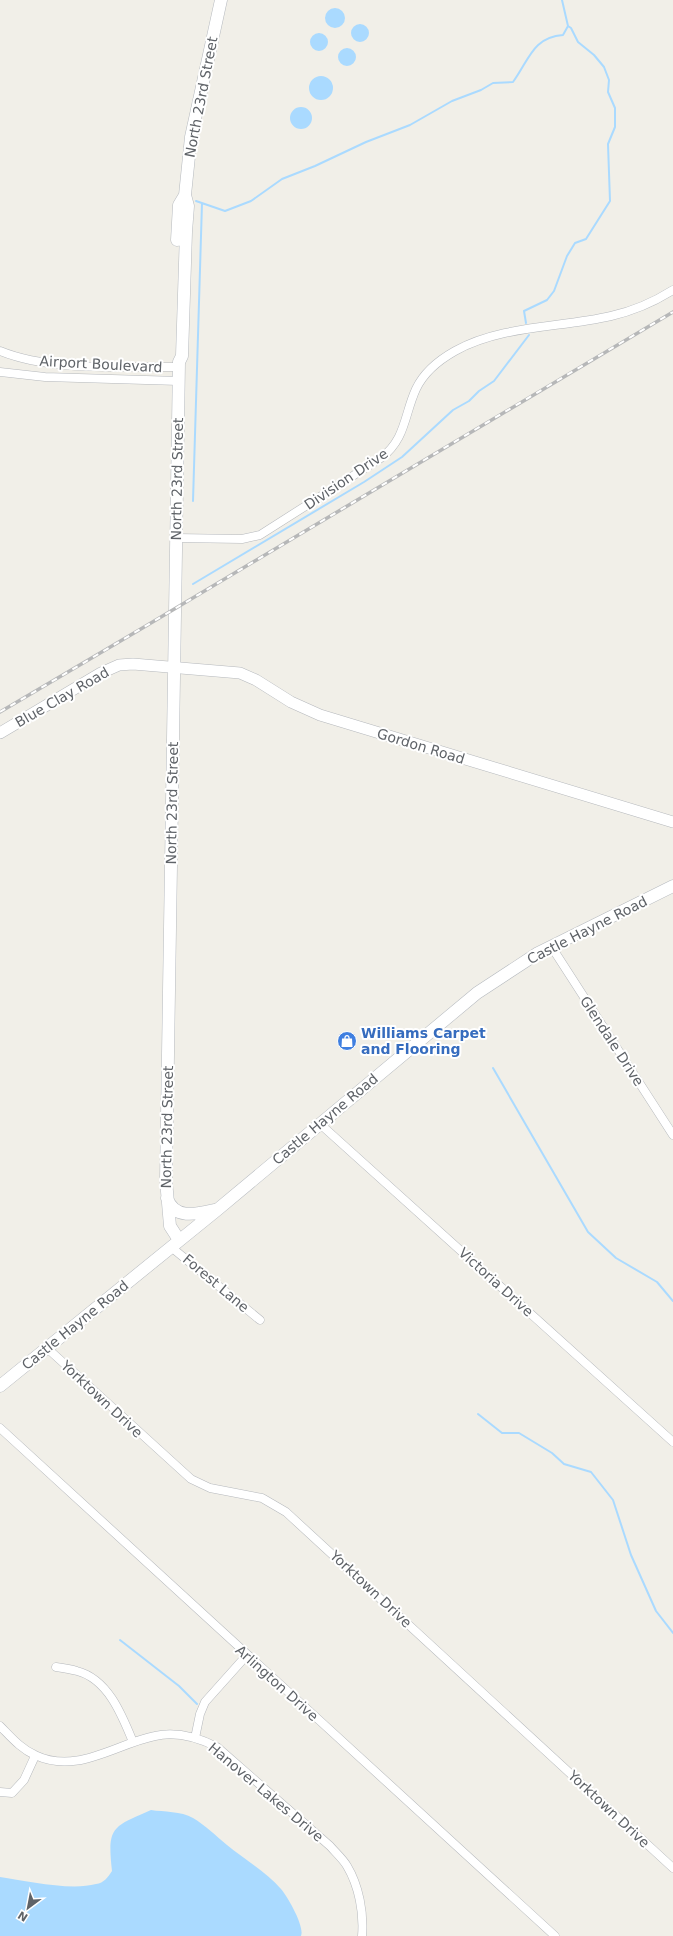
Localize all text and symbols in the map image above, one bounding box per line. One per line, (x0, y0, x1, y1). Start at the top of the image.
street label: North 23rd Street (181, 35, 221, 159)
street label: Airport Boulevard (39, 353, 163, 375)
street label: North 23rd Street (168, 417, 186, 541)
street label: Division Drive (301, 445, 391, 513)
street label: Blue Clay Road (12, 664, 112, 730)
street label: Gordon Road (375, 725, 467, 767)
street label: North 23rd Street (163, 741, 181, 865)
street label: Castle Hayne Road (524, 893, 650, 967)
street label: Glendale Drive (577, 993, 647, 1089)
place label: Williams Carpet and Flooring (361, 1025, 486, 1057)
shop icon: Williams Carpet and Flooring (336, 1030, 358, 1052)
street label: North 23rd Street (158, 1065, 176, 1189)
street label: Castle Hayne Road (269, 1070, 381, 1168)
street label: Victoria Drive (455, 1244, 537, 1320)
street label: Forest Lane (180, 1251, 252, 1315)
street label: Castle Hayne Road (18, 1277, 132, 1373)
street label: Yorktown Drive (57, 1357, 146, 1441)
street label: Yorktown Drive (326, 1547, 415, 1631)
street label: Arlington Drive (232, 1642, 322, 1724)
street label: Hanover Lakes Drive (205, 1739, 327, 1845)
street label: Yorktown Drive (564, 1767, 653, 1851)
north arrow (8, 1888, 48, 1928)
text: N (16, 1908, 30, 1924)

